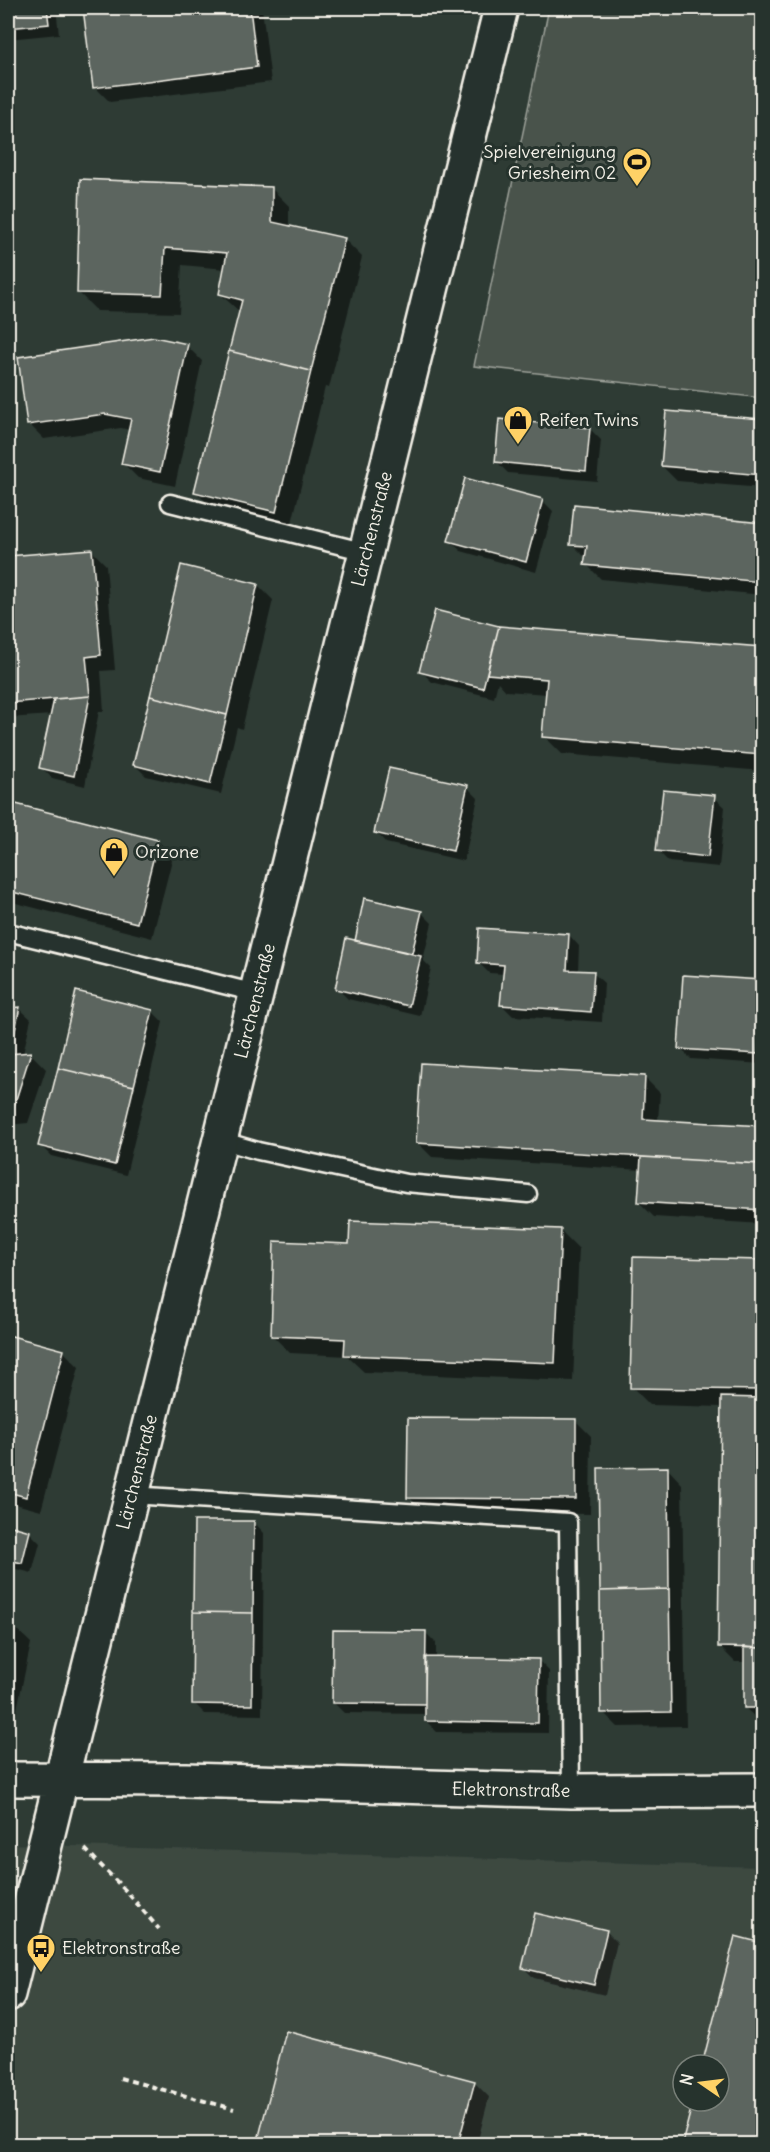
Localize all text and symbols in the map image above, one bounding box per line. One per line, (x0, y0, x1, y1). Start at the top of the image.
place label: Spielvereinigung Griesheim 02 (484, 140, 616, 184)
sports icon: Spielvereinigung Griesheim 02 (621, 146, 653, 188)
shop icon: Reifen Twins (502, 404, 534, 446)
place label: Reifen Twins (539, 408, 639, 431)
street label: Lärchenstraße (346, 469, 397, 589)
shop icon: Orizone (98, 836, 130, 878)
place label: Orizone (135, 840, 199, 863)
street label: Lärchenstraße (229, 941, 280, 1061)
street label: Lärchenstraße (111, 1412, 162, 1532)
street label: Elektronstraße (452, 1777, 570, 1802)
bus stop icon: Elektronstraße (25, 1932, 57, 1974)
place label: Elektronstraße (62, 1936, 180, 1959)
north arrow (671, 2053, 731, 2113)
text: N (675, 2072, 697, 2087)

